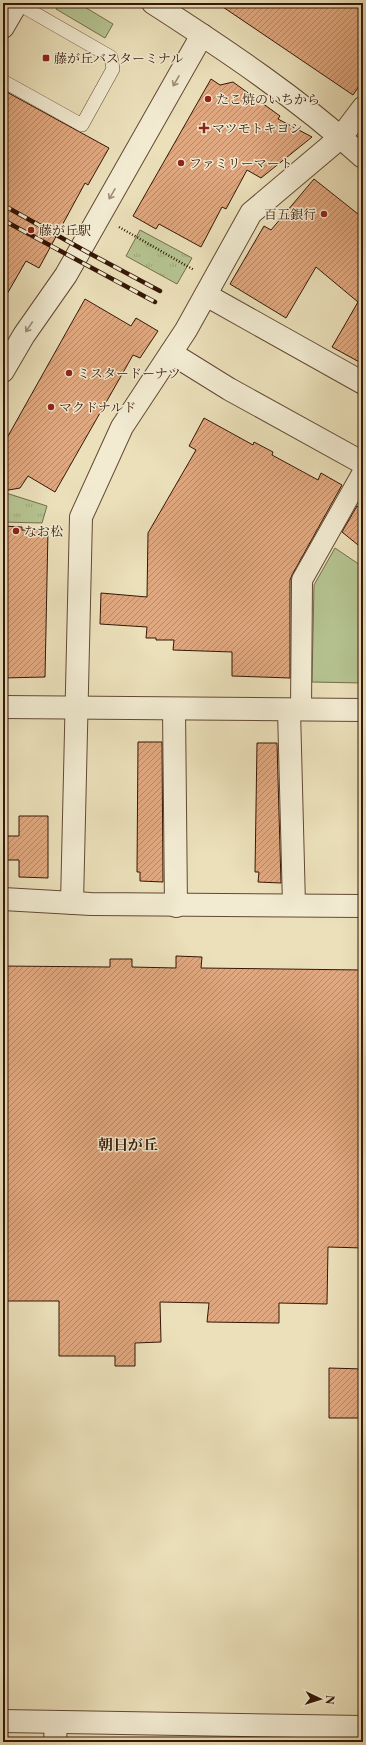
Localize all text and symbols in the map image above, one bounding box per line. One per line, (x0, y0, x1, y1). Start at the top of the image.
place label: 藤が丘バスターミナル (54, 50, 183, 66)
marker: 藤が丘バスターミナル (41, 53, 51, 63)
one-way arrow (171, 75, 179, 87)
place label: たこ焼のいちから (216, 91, 320, 107)
marker: たこ焼のいちから (203, 94, 213, 104)
place label: マツモトキヨシ (212, 120, 303, 136)
marker: マツモトキヨシ (199, 123, 209, 133)
place label: ファミリーマート (189, 155, 293, 171)
marker: ファミリーマート (176, 158, 186, 168)
one-way arrow (107, 188, 115, 200)
place label: 百五銀行 (264, 206, 316, 222)
marker: 百五銀行 (319, 209, 329, 219)
place label: 藤が丘駅 (39, 222, 91, 238)
marker: 藤が丘駅 (26, 225, 36, 235)
one-way arrow (25, 321, 33, 332)
place label: ミスタードーナツ (77, 365, 181, 381)
marker: ミスタードーナツ (64, 368, 74, 378)
place label: マクドナルド (59, 399, 136, 415)
marker: マクドナルド (46, 402, 56, 412)
place label: なお松 (24, 523, 63, 539)
marker: なお松 (11, 526, 21, 536)
district label: 朝日が丘 (98, 1135, 158, 1154)
north arrow (300, 1679, 340, 1719)
text: N (323, 1694, 337, 1705)

